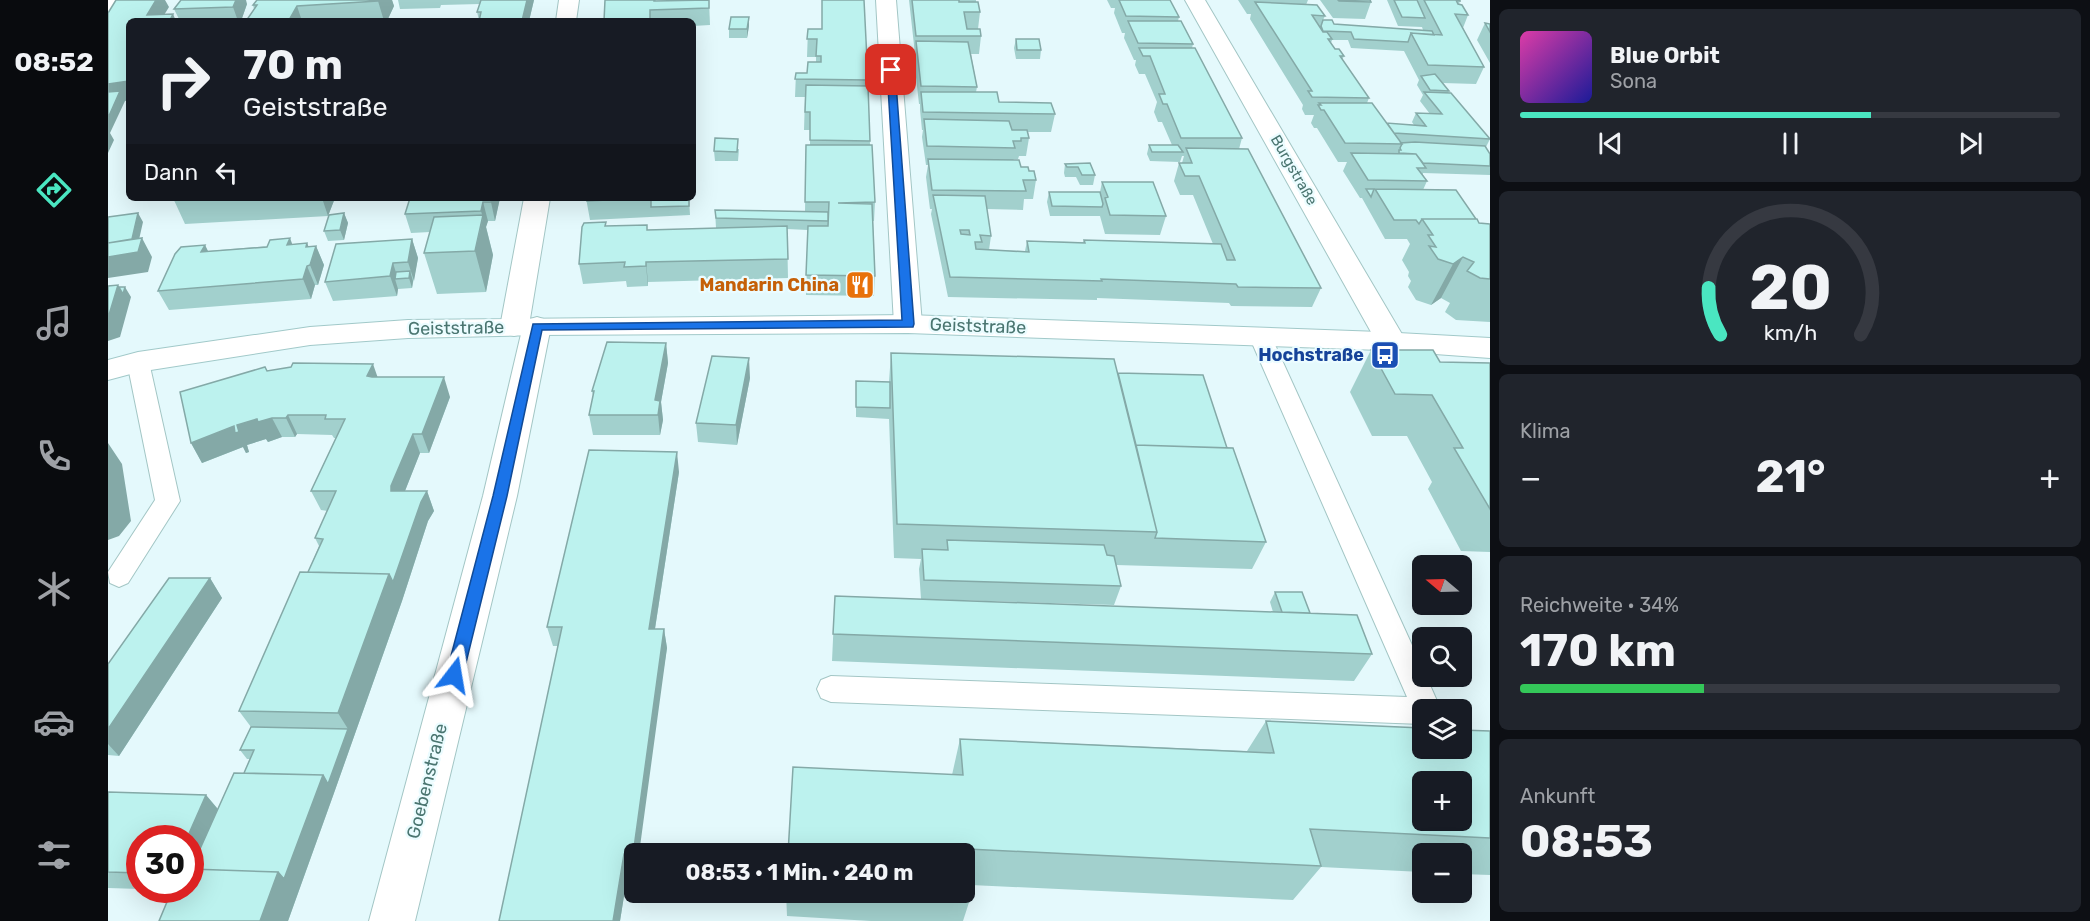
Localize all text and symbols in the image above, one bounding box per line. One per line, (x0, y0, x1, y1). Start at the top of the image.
text: 70 m (243, 40, 343, 90)
icon: right (144, 42, 222, 120)
text: Blue Orbit (1610, 42, 1720, 69)
pin (865, 44, 916, 95)
text: 08:52 (14, 46, 94, 78)
icon: arrive (874, 53, 907, 86)
text: Sona (1610, 69, 1657, 93)
text: Geiststraße (243, 91, 388, 123)
icon: previous (1594, 127, 1627, 160)
icon: pause (1774, 127, 1807, 160)
icon: next (1954, 127, 1987, 160)
street label: Burgstraße (1267, 132, 1321, 208)
icon: left (210, 156, 243, 189)
text: Dann (144, 159, 198, 186)
icon: directions (33, 169, 75, 211)
text: 20 (1749, 251, 1831, 325)
restaurant icon: Mandarin China (844, 269, 876, 301)
place label: Mandarin China (700, 274, 839, 296)
icon: music (33, 302, 75, 344)
street label: Geiststraße (929, 313, 1027, 339)
street label: Geiststraße (408, 316, 504, 340)
text: km/h (1763, 321, 1817, 346)
bus stop icon: Hochstraße (1369, 339, 1401, 371)
place label: Hochstraße (1258, 344, 1364, 366)
text: Klima (1520, 419, 1571, 443)
icon: phone (33, 435, 75, 477)
text: 21° (1755, 450, 1826, 503)
text: − (1520, 458, 1541, 497)
text: + (2039, 458, 2060, 497)
north arrow (1412, 555, 1472, 615)
map controls (1412, 555, 1472, 903)
icon: climate (33, 568, 75, 610)
text: Reichweite · 34% (1520, 593, 1679, 617)
text: 170 km (1520, 624, 1676, 677)
button: search (1412, 627, 1472, 687)
position arrow (422, 643, 486, 707)
button: layers (1412, 699, 1472, 759)
icon: car (33, 701, 75, 743)
street label: Goebenstraße (402, 721, 452, 841)
button: + (1412, 771, 1472, 831)
text: Ankunft (1520, 784, 1595, 808)
text: 08:53 (1520, 815, 1653, 868)
speed limit sign: 30 (126, 825, 204, 903)
icon: filters (33, 834, 75, 876)
button: − (1412, 843, 1472, 903)
text: 08:53 · 1 Min. · 240 m (686, 859, 913, 886)

